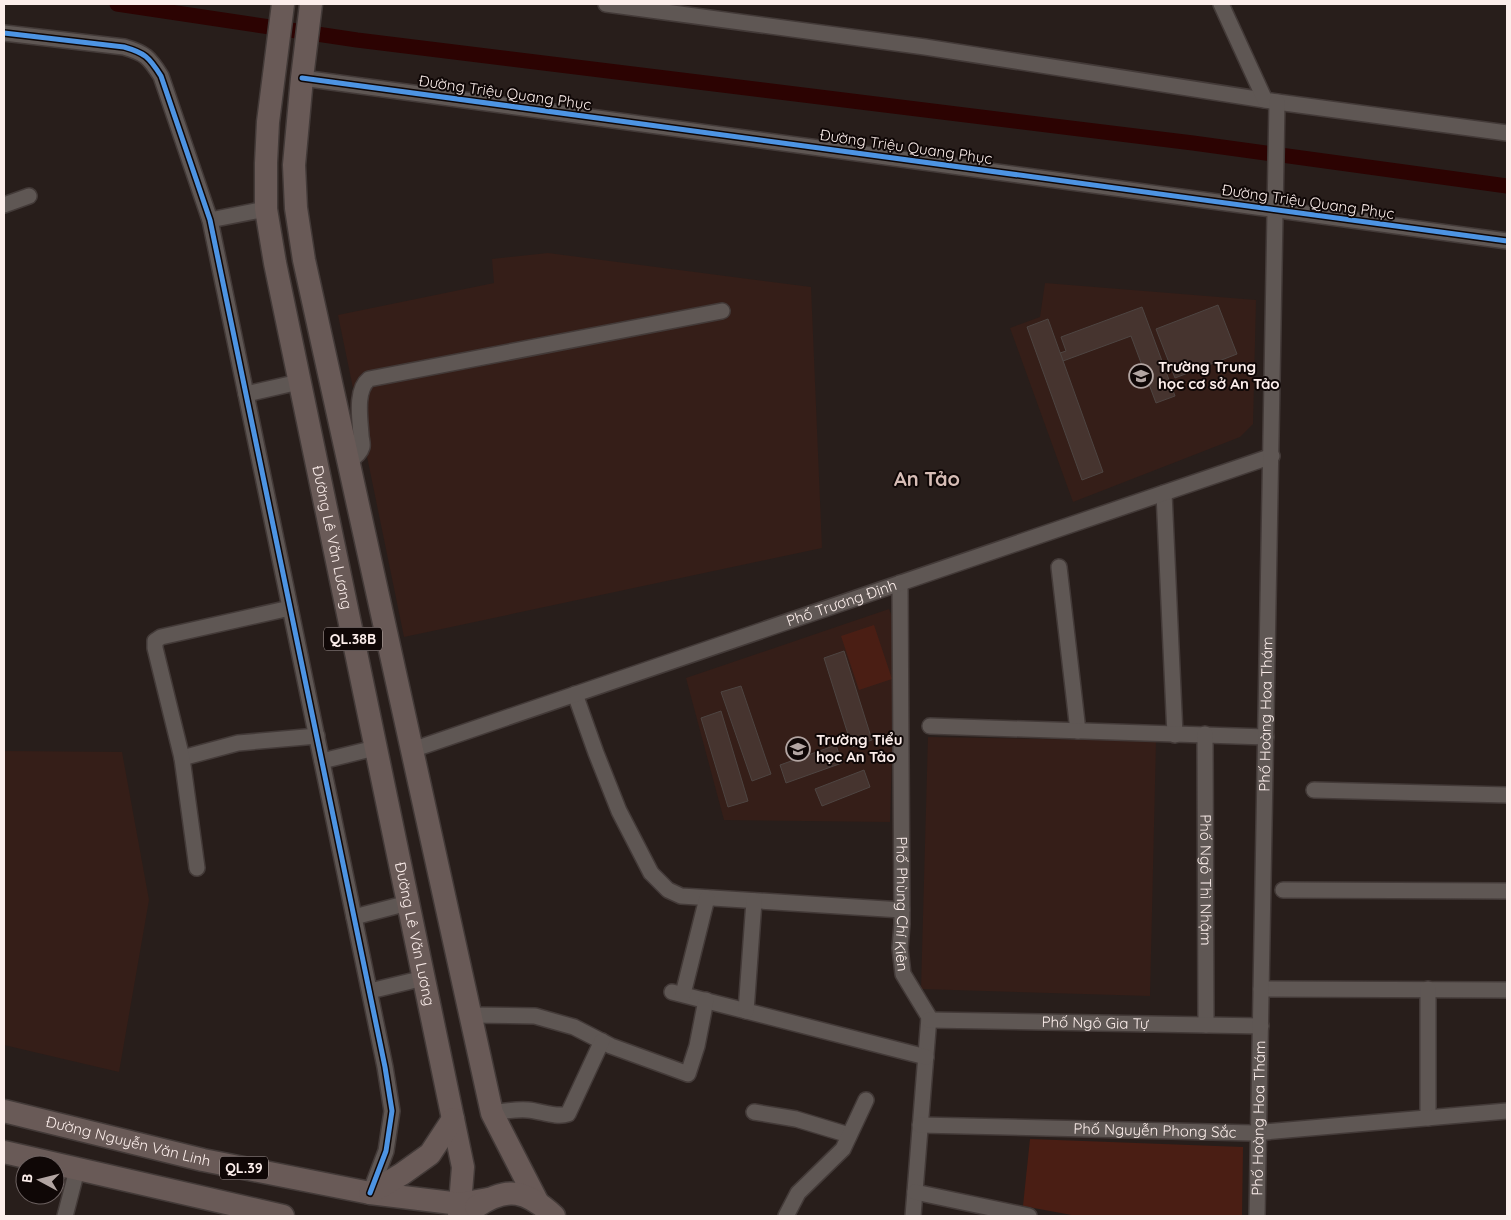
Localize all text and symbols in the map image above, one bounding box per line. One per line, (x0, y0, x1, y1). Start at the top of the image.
street label: Đường Triệu Quang Phục (418, 71, 593, 114)
street label: Đường Triệu Quang Phục (819, 125, 994, 168)
street label: Đường Triệu Quang Phục (1221, 180, 1396, 223)
place label: Trường Trung học cơ sở An Tảo (1158, 357, 1280, 393)
school or university icon: Trường Trung học cơ sở An Tảo (1128, 363, 1154, 389)
street label: Đường Lê Văn Lương (308, 464, 357, 611)
district label: An Tảo (894, 466, 960, 491)
street label: Phố Trương Định (784, 575, 899, 630)
road number: QL.38B (324, 628, 382, 650)
street label: Phố Hoàng Hoa Thám (1255, 636, 1276, 792)
place label: Trường Tiểu học An Tảo (816, 730, 902, 766)
school or university icon: Trường Tiểu học An Tảo (785, 736, 811, 762)
street label: Phố Ngô Thì Nhậm (1196, 814, 1216, 946)
street label: Phố Phùng Chí Kiên (891, 836, 913, 972)
street label: Đường Lê Văn Lương (391, 860, 439, 1007)
street label: Phố Ngô Gia Tự (1041, 1012, 1150, 1033)
street label: Phố Hoàng Hoa Thám (1247, 1040, 1269, 1196)
street label: Đường Nguyễn Văn Linh (44, 1112, 212, 1170)
street label: Phố Nguyễn Phong Sắc (1073, 1119, 1237, 1142)
north arrow (15, 1155, 65, 1205)
road number: QL.39 (220, 1156, 268, 1180)
text: B (18, 1173, 37, 1184)

